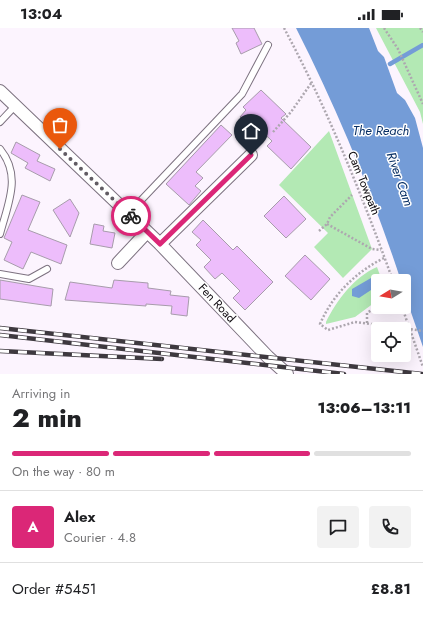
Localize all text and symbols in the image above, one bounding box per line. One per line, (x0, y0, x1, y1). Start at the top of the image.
text: 13:04 (20, 3, 62, 25)
pin (43, 108, 77, 149)
icon: bag (49, 114, 71, 136)
pin (234, 114, 268, 155)
icon: home (240, 120, 262, 142)
water label: The Reach (353, 121, 410, 140)
street label: Cam Towpath (343, 148, 385, 218)
water label: River Cam (382, 149, 418, 209)
courier (111, 196, 151, 236)
icon: bike (120, 205, 142, 227)
north arrow (371, 274, 411, 314)
map controls (371, 274, 411, 362)
street label: Fen Road (194, 279, 240, 327)
button: locate (371, 322, 411, 362)
text: Arriving in (12, 384, 70, 403)
text: 13:06–13:11 (318, 397, 411, 419)
text: 2 min (12, 399, 82, 437)
text: On the way · 80 m (12, 462, 115, 481)
text: Alex (64, 506, 95, 528)
button: chat (317, 506, 359, 548)
button: phone (369, 506, 411, 548)
text: A (27, 516, 39, 538)
text: Courier · 4.8 (64, 528, 136, 547)
text: Order #5451 (12, 578, 96, 600)
text: £8.81 (371, 578, 411, 600)

